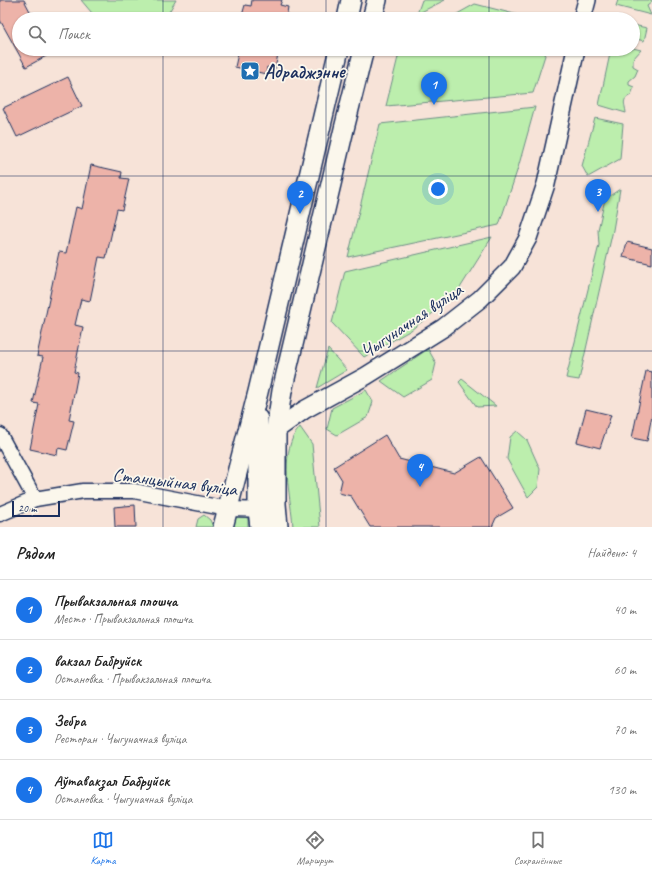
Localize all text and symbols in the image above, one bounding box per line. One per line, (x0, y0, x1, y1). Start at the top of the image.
search box (12, 12, 640, 56)
icon: search (26, 23, 48, 45)
text: Поиск (58, 25, 90, 44)
place icon: Адраджэнне (239, 60, 261, 82)
place label: Адраджэнне (264, 60, 346, 84)
pin: 1 (421, 72, 447, 105)
your location (428, 179, 448, 199)
pin: 3 (585, 179, 611, 212)
pin: 2 (287, 181, 313, 214)
street label: Чыгуначная вуліца (356, 277, 469, 364)
pin: 4 (407, 454, 433, 487)
street label: Станцыйная вуліца (111, 462, 240, 502)
scale bar (12, 499, 60, 518)
text: 20 m (18, 501, 37, 515)
text: Рядом (16, 543, 54, 564)
text: Найдено: 4 (588, 545, 636, 561)
text: Прывакзальная плошча (54, 592, 177, 611)
text: 1 (26, 602, 32, 618)
text: 40 m (614, 602, 636, 618)
text: Место · Прывакзальная плошча (54, 611, 193, 627)
text: вакзал Бабруйск (54, 652, 141, 671)
text: 2 (26, 662, 32, 678)
text: 60 m (614, 662, 636, 678)
text: Остановка · Прывакзальная плошча (54, 671, 210, 687)
text: Зебра (54, 712, 86, 731)
text: 3 (26, 722, 32, 738)
text: 70 m (614, 722, 636, 738)
text: Ресторан · Чыгуначная вуліца (54, 731, 186, 747)
text: Аўтавакзал Бабруйск (54, 772, 169, 791)
text: 4 (26, 782, 32, 798)
text: 130 m (608, 782, 636, 798)
text: Остановка · Чыгуначная вуліца (54, 791, 192, 807)
tab: Карта (90, 829, 116, 867)
tab: Маршрут (297, 829, 333, 867)
tab: Сохранённые (514, 829, 562, 867)

